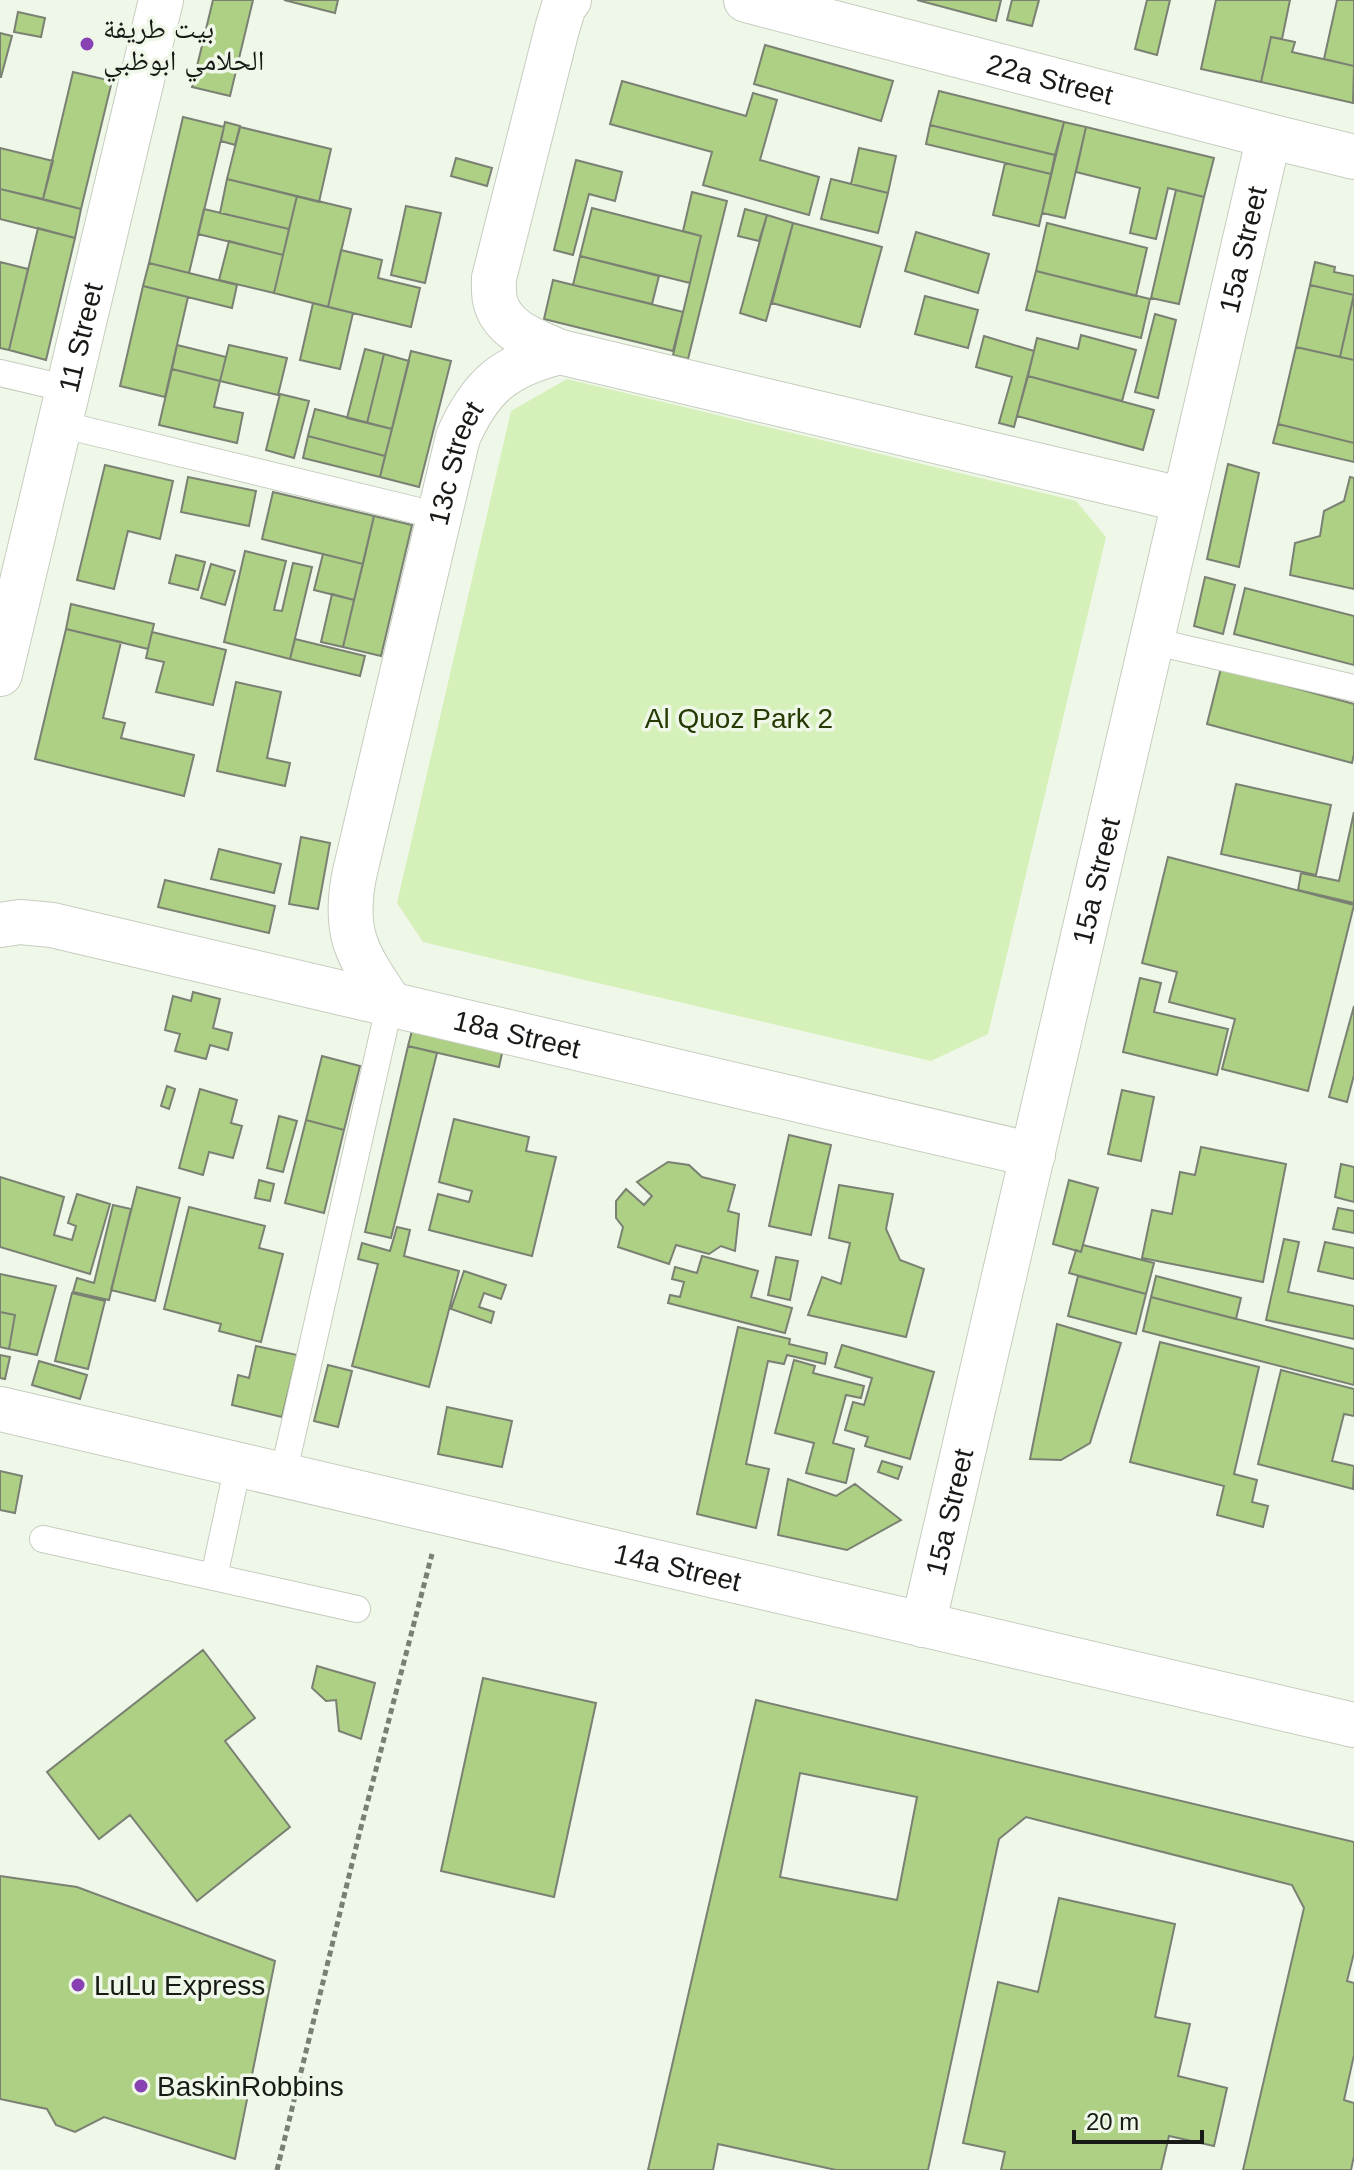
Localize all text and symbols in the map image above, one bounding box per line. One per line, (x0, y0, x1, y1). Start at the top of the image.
place label: بيت طريفة الحلامي ابوظبي (103, 13, 264, 83)
marker: بيت طريفة الحلامي ابوظبي (78, 35, 96, 53)
street label: 22a Street (983, 48, 1116, 111)
street label: 15a Street (1213, 183, 1273, 316)
street label: 11 Street (53, 280, 109, 395)
street label: 13c Street (423, 395, 489, 528)
park label: Al Quoz Park 2 (645, 703, 833, 734)
street label: 15a Street (1067, 814, 1126, 947)
street label: 18a Street (450, 1005, 584, 1064)
street label: 15a Street (920, 1445, 980, 1579)
street label: 14a Street (611, 1538, 744, 1598)
place label: LuLu Express (94, 1970, 265, 2001)
marker: LuLu Express (69, 1976, 87, 1994)
place label: BaskinRobbins (157, 2071, 344, 2102)
marker: BaskinRobbins (132, 2077, 150, 2095)
scale bar (1074, 2094, 1202, 2144)
text: 20 m (1086, 2108, 1139, 2135)

